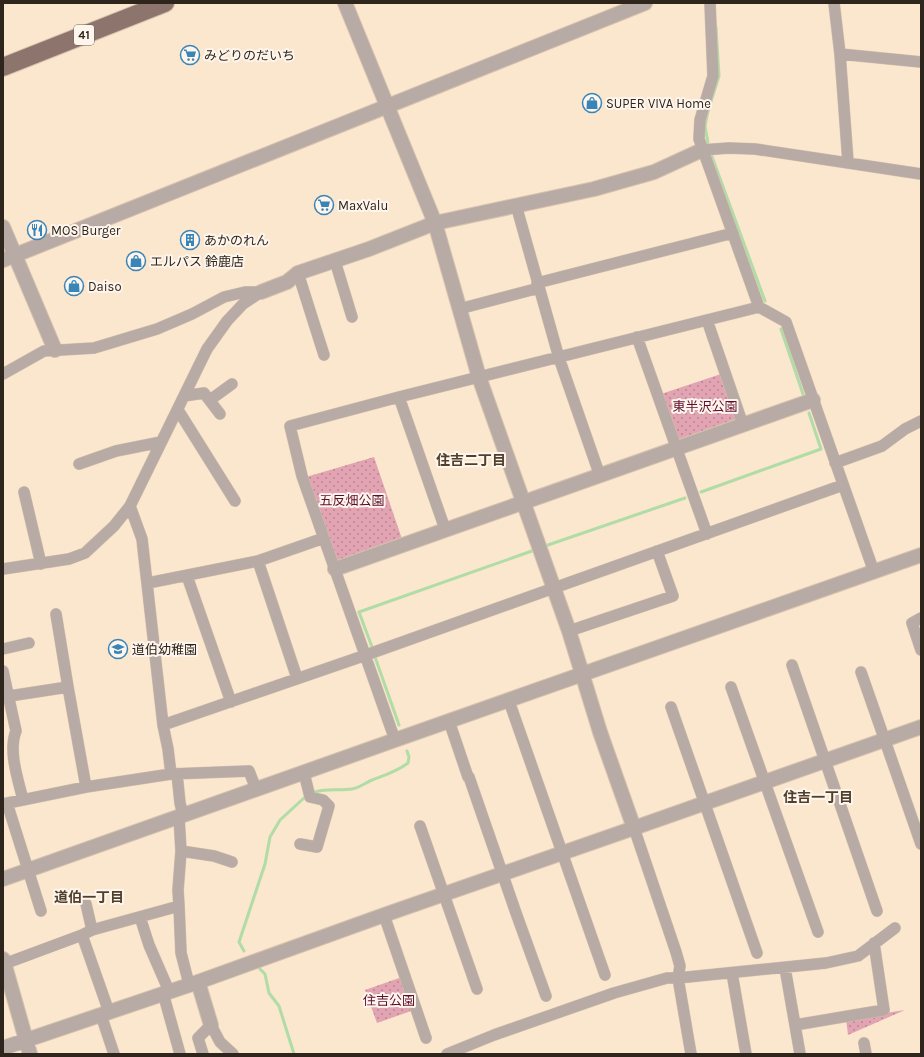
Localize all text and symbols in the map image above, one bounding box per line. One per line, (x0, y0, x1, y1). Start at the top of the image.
road number: 41 (74, 25, 94, 45)
supermarket icon: みどりのだいち (179, 44, 201, 66)
place label: みどりのだいち (204, 48, 295, 63)
shop icon: SUPER VIVA Home (581, 92, 603, 114)
place label: SUPER VIVA Home (606, 96, 711, 111)
supermarket icon: MaxValu (313, 194, 335, 216)
place label: MaxValu (338, 198, 388, 213)
restaurant icon: MOS Burger (26, 219, 48, 241)
place label: MOS Burger (51, 223, 121, 238)
building icon: あかのれん (179, 229, 201, 251)
place label: あかのれん (204, 233, 269, 248)
shop icon: エルパス 鈴鹿店 (125, 250, 147, 272)
place label: エルパス 鈴鹿店 (150, 254, 244, 269)
shop icon: Daiso (63, 275, 85, 297)
place label: Daiso (88, 279, 122, 294)
park label: 東半沢公園 (672, 399, 738, 414)
district label: 住吉二丁目 (436, 452, 506, 469)
park label: 五反畑公園 (319, 493, 385, 508)
school or university icon: 道伯幼稚園 (107, 638, 129, 660)
place label: 道伯幼稚園 (132, 642, 197, 657)
district label: 住吉一丁目 (783, 789, 853, 806)
district label: 道伯一丁目 (54, 889, 124, 906)
park label: 住吉公園 (363, 993, 415, 1008)

